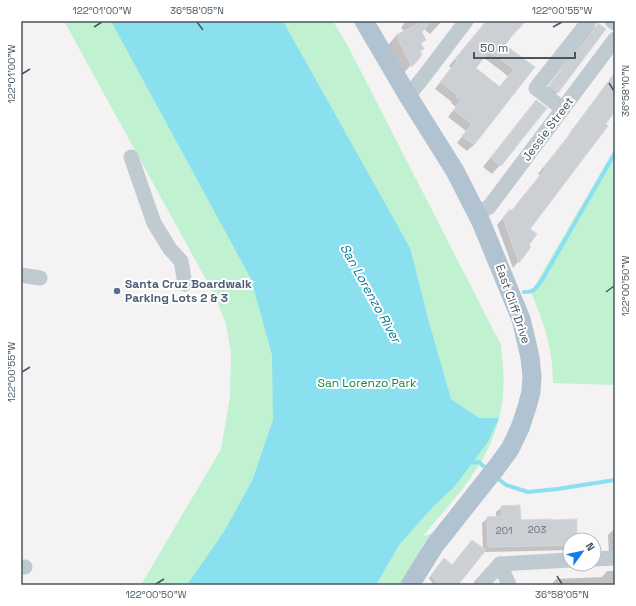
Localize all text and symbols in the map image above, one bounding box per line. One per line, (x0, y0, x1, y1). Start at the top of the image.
text: 122°01'00"W (73, 4, 132, 17)
text: 36°58'05"N (170, 4, 224, 17)
text: 122°00'55"W (532, 4, 592, 17)
scale bar (474, 34, 575, 60)
text: 50 m (480, 40, 508, 56)
text: 122°01'00"W (5, 44, 18, 103)
text: 36°58'10"N (619, 65, 632, 117)
street label: Jessie Street (519, 94, 577, 164)
water label: San Lorenzo River (336, 241, 406, 348)
text: 122°00'50"W (619, 255, 632, 316)
street label: East Cliff Drive (492, 262, 534, 346)
place label: Santa Cruz Boardwalk Parking Lots 2 & 3 (125, 276, 252, 306)
marker: Santa Cruz Boardwalk Parking Lots 2 & 3 (112, 286, 122, 296)
text: 122°00'55"W (5, 342, 18, 402)
park label: San Lorenzo Park (318, 375, 417, 391)
house number: 203 (528, 523, 546, 536)
house number: 201 (496, 524, 512, 537)
north arrow (562, 532, 602, 572)
text: N (583, 540, 598, 553)
text: 122°00'50"W (126, 588, 187, 601)
text: 36°58'05"N (535, 588, 589, 601)

